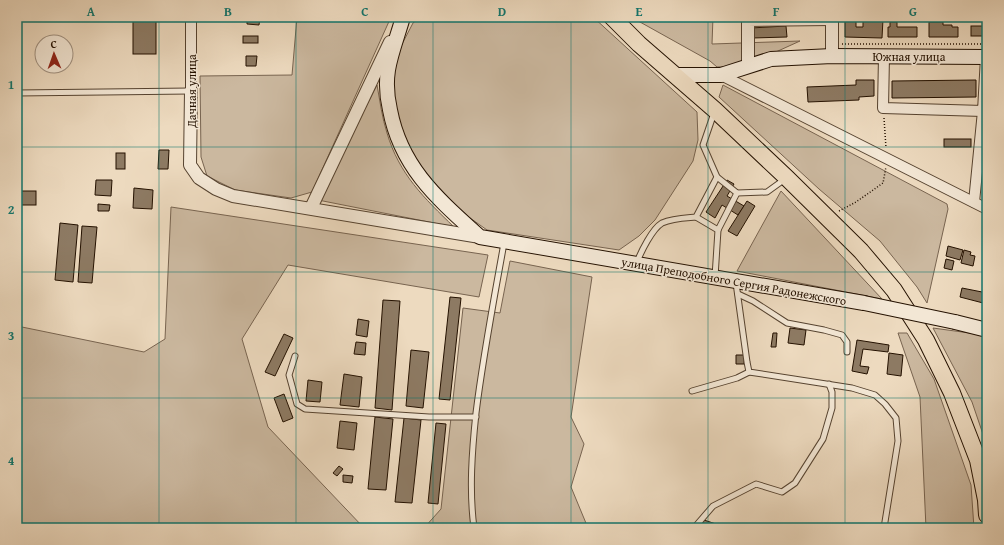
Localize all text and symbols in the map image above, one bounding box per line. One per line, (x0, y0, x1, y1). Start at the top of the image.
text: A (87, 2, 96, 21)
text: B (224, 2, 232, 21)
text: C (361, 2, 369, 21)
text: D (498, 2, 506, 21)
text: E (636, 2, 643, 21)
text: F (773, 2, 780, 21)
text: G (909, 2, 917, 21)
north arrow (34, 34, 74, 74)
text: С (50, 36, 57, 52)
street label: Южная улица (873, 48, 946, 65)
street label: Дачная улица (183, 54, 200, 129)
text: 1 (8, 75, 14, 94)
text: 2 (8, 200, 15, 219)
street label: улица Преподобного Сергия Радонежского (619, 253, 848, 309)
text: 3 (8, 326, 14, 345)
text: 4 (8, 451, 15, 470)

